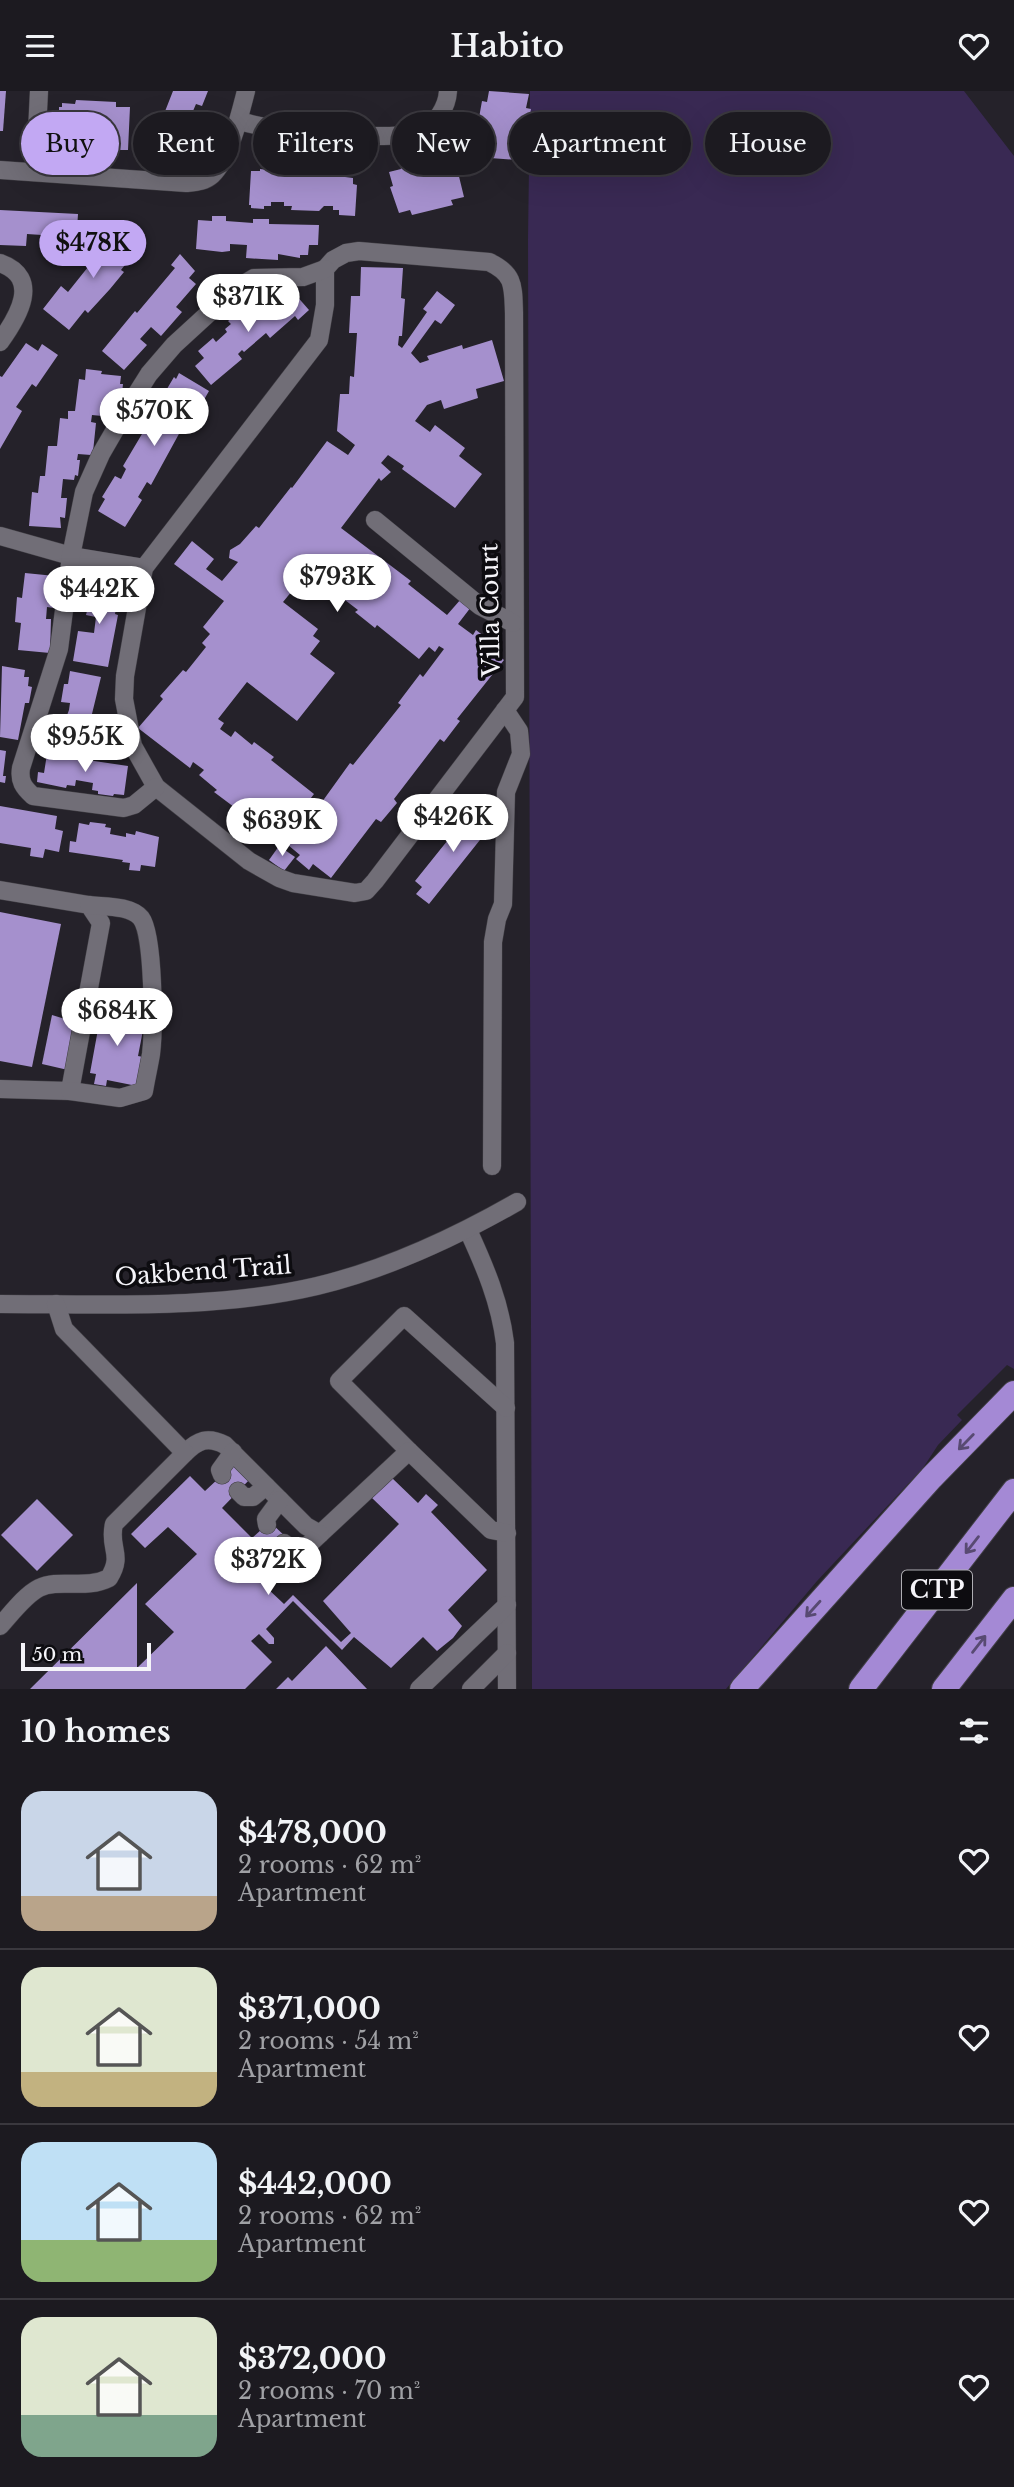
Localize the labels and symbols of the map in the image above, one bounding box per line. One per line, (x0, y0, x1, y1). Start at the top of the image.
pin: $478K (44, 221, 142, 280)
pin: $371K (199, 275, 297, 334)
pin: $570K (105, 389, 203, 448)
street label: Villa Court (474, 543, 506, 678)
pin: $793K (288, 554, 386, 614)
pin: $442K (50, 567, 148, 626)
pin: $955K (36, 715, 134, 774)
pin: $426K (404, 795, 502, 854)
pin: $639K (233, 799, 331, 858)
pin: $684K (68, 989, 166, 1048)
street label: Oakbend Trail (114, 1250, 293, 1292)
one-way arrow (958, 1433, 975, 1450)
one-way arrow (965, 1535, 980, 1553)
pin: $372K (219, 1537, 317, 1597)
road number: CTP (902, 1571, 972, 1609)
one-way arrow (804, 1600, 821, 1617)
one-way arrow (971, 1635, 986, 1654)
scale bar (21, 1640, 150, 1672)

